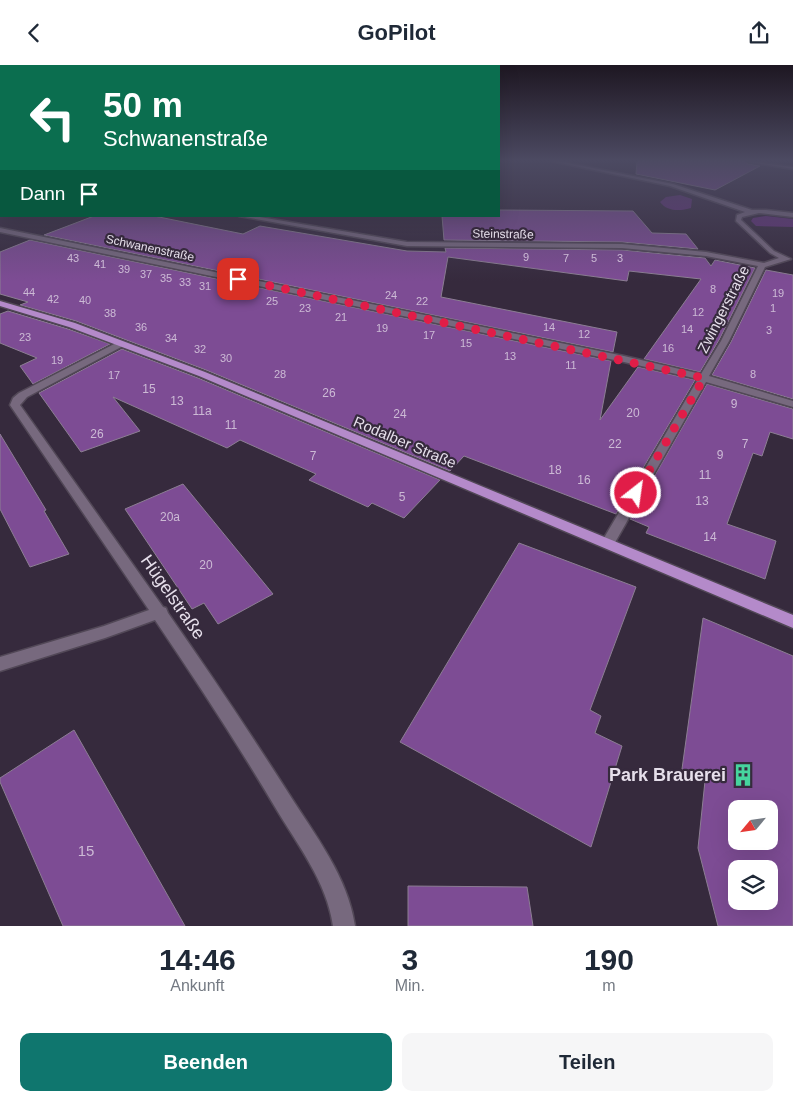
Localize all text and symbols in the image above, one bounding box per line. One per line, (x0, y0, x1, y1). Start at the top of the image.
icon: back (20, 19, 48, 47)
icon: share (745, 19, 773, 47)
text: GoPilot (357, 20, 436, 45)
icon: left (20, 85, 85, 150)
text: 50 m (103, 85, 183, 124)
text: Schwanenstraße (103, 126, 268, 151)
icon: arrive (75, 180, 103, 208)
text: Dann (20, 183, 65, 204)
street label: Steinstraße (472, 226, 534, 242)
street label: Schwanenstraße (105, 232, 196, 264)
house number: 9 (523, 251, 529, 263)
house number: 43 (67, 252, 79, 264)
house number: 7 (563, 252, 569, 264)
house number: 5 (591, 252, 597, 264)
house number: 3 (617, 252, 623, 264)
house number: 41 (94, 258, 106, 270)
pin (217, 258, 259, 300)
street label: Zwingerstraße (694, 262, 752, 356)
house number: 39 (118, 263, 130, 275)
icon: arrive (224, 265, 252, 293)
house number: 37 (140, 268, 152, 280)
house number: 35 (160, 272, 172, 284)
house number: 33 (179, 276, 191, 288)
house number: 31 (199, 280, 211, 292)
house number: 8 (710, 283, 716, 295)
house number: 44 (23, 286, 35, 298)
house number: 19 (772, 287, 784, 299)
house number: 24 (385, 289, 397, 301)
house number: 42 (47, 293, 59, 305)
house number: 40 (79, 294, 91, 306)
house number: 25 (266, 295, 278, 307)
house number: 22 (416, 295, 428, 307)
house number: 23 (299, 302, 311, 314)
house number: 1 (770, 302, 776, 314)
house number: 12 (692, 306, 704, 318)
house number: 38 (104, 307, 116, 319)
house number: 21 (335, 311, 347, 323)
house number: 36 (135, 321, 147, 333)
house number: 14 (543, 321, 555, 333)
house number: 19 (376, 322, 388, 334)
house number: 14 (681, 323, 693, 335)
house number: 3 (766, 324, 772, 336)
house number: 12 (578, 328, 590, 340)
house number: 17 (423, 329, 435, 341)
house number: 23 (19, 331, 31, 343)
house number: 34 (165, 332, 177, 344)
house number: 15 (460, 337, 472, 349)
house number: 16 (662, 342, 674, 354)
house number: 32 (194, 343, 206, 355)
house number: 13 (504, 350, 516, 362)
house number: 30 (220, 352, 232, 364)
house number: 19 (51, 354, 63, 366)
house number: 11 (565, 359, 577, 371)
house number: 28 (274, 368, 286, 380)
house number: 8 (750, 368, 756, 380)
house number: 17 (108, 369, 120, 381)
house number: 15 (142, 382, 156, 396)
house number: 26 (322, 386, 336, 400)
house number: 13 (170, 394, 184, 408)
house number: 9 (731, 397, 738, 411)
house number: 11a (192, 404, 212, 418)
house number: 20 (626, 406, 640, 420)
house number: 24 (393, 407, 407, 421)
street label: Rodalber Straße (351, 413, 459, 471)
house number: 11 (225, 418, 238, 432)
house number: 26 (90, 427, 104, 441)
house number: 22 (608, 437, 622, 451)
house number: 7 (742, 437, 749, 451)
house number: 9 (717, 448, 724, 462)
house number: 7 (310, 449, 317, 463)
house number: 18 (548, 463, 562, 477)
position arrow (609, 466, 661, 518)
house number: 11 (699, 468, 712, 482)
house number: 16 (577, 473, 591, 487)
house number: 5 (399, 490, 406, 504)
house number: 13 (695, 494, 709, 508)
house number: 20a (160, 510, 180, 524)
house number: 14 (703, 530, 717, 544)
street label: Hügelstraße (137, 551, 209, 643)
house number: 20 (199, 558, 213, 572)
building icon: Park Brauerei (730, 762, 756, 788)
place label: Park Brauerei (609, 765, 726, 785)
north arrow (728, 800, 778, 850)
map controls (728, 800, 778, 910)
house number: 15 (78, 842, 94, 859)
button: layers (728, 860, 778, 910)
text: 14:46 (159, 943, 236, 976)
text: 3 (401, 943, 418, 976)
text: 190 (584, 943, 634, 976)
text: Ankunft (170, 977, 224, 994)
text: Min. (395, 977, 425, 994)
text: m (602, 977, 616, 994)
button: Beenden (20, 1033, 392, 1091)
button: Teilen (402, 1033, 773, 1091)

